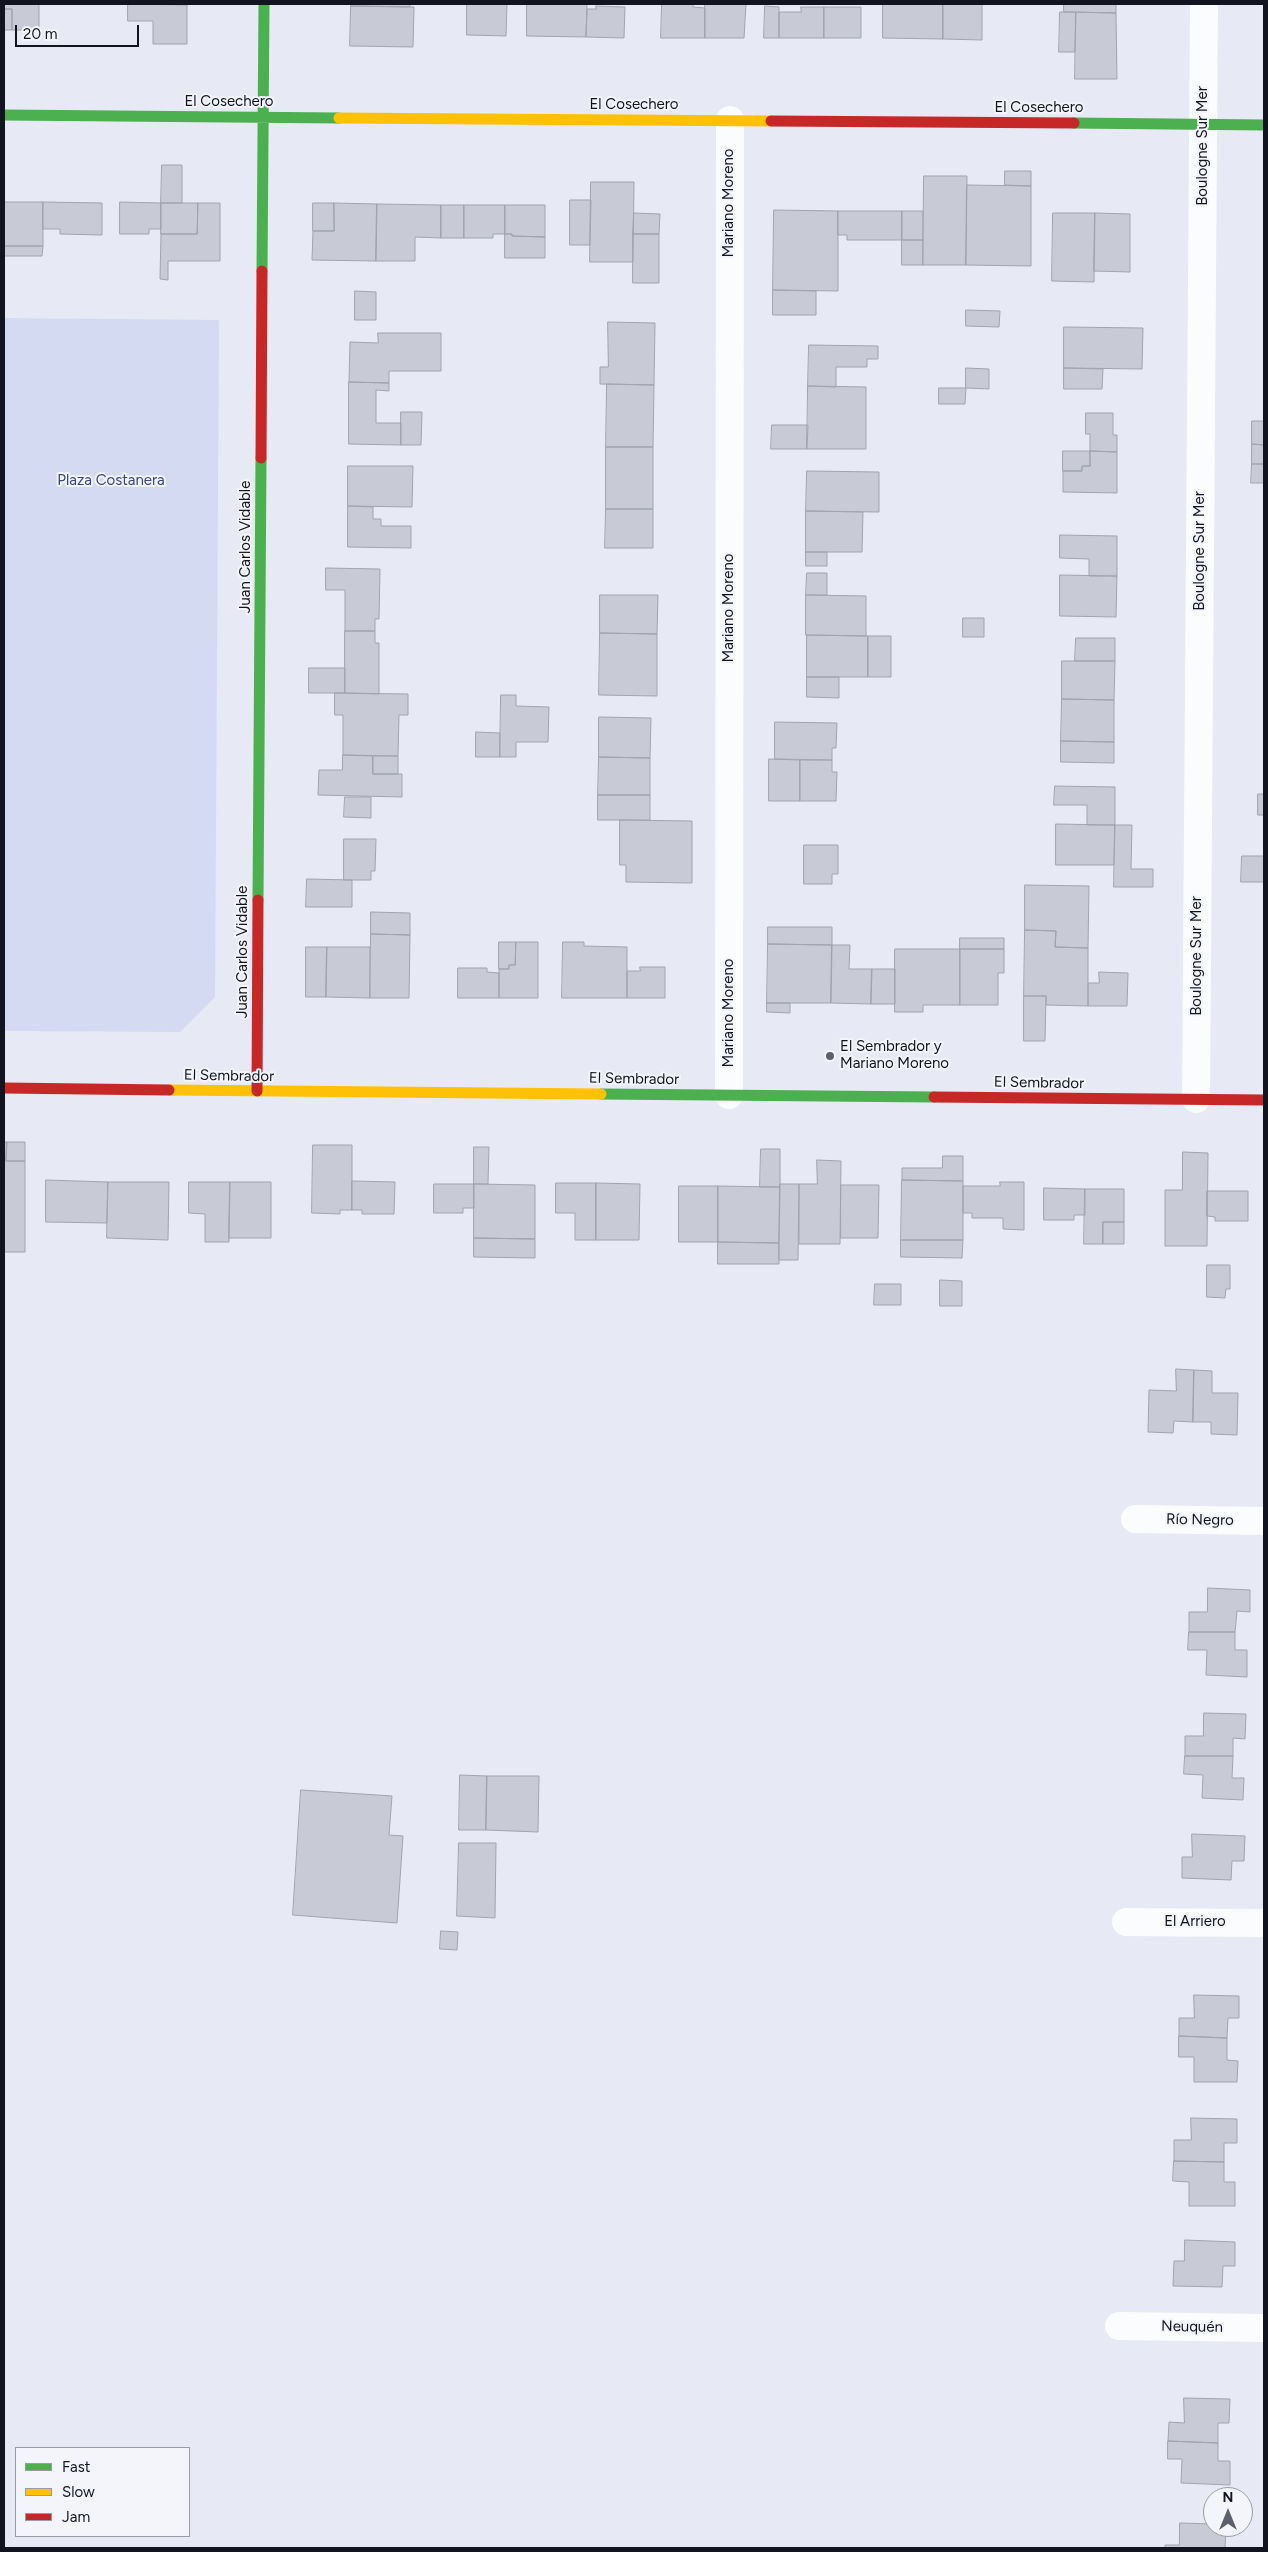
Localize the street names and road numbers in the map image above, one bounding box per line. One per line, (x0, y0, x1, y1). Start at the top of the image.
street label: Boulogne Sur Mer (1194, 86, 1212, 206)
street label: El Cosechero (184, 93, 274, 111)
street label: El Cosechero (589, 96, 679, 114)
street label: El Cosechero (994, 99, 1084, 117)
street label: Mariano Moreno (720, 148, 738, 258)
street label: Juan Carlos Vidable (237, 481, 255, 613)
street label: Boulogne Sur Mer (1191, 491, 1209, 611)
street label: Mariano Moreno (720, 553, 738, 663)
street label: Juan Carlos Vidable (234, 886, 252, 1018)
street label: Boulogne Sur Mer (1188, 896, 1206, 1016)
street label: Mariano Moreno (720, 958, 738, 1068)
street label: El Sembrador (184, 1066, 274, 1086)
street label: El Sembrador (589, 1069, 679, 1089)
street label: El Sembrador (994, 1073, 1084, 1093)
street label: Río Negro (1166, 1510, 1234, 1530)
street label: El Arriero (1164, 1913, 1226, 1931)
street label: Neuquén (1161, 2317, 1223, 2337)

